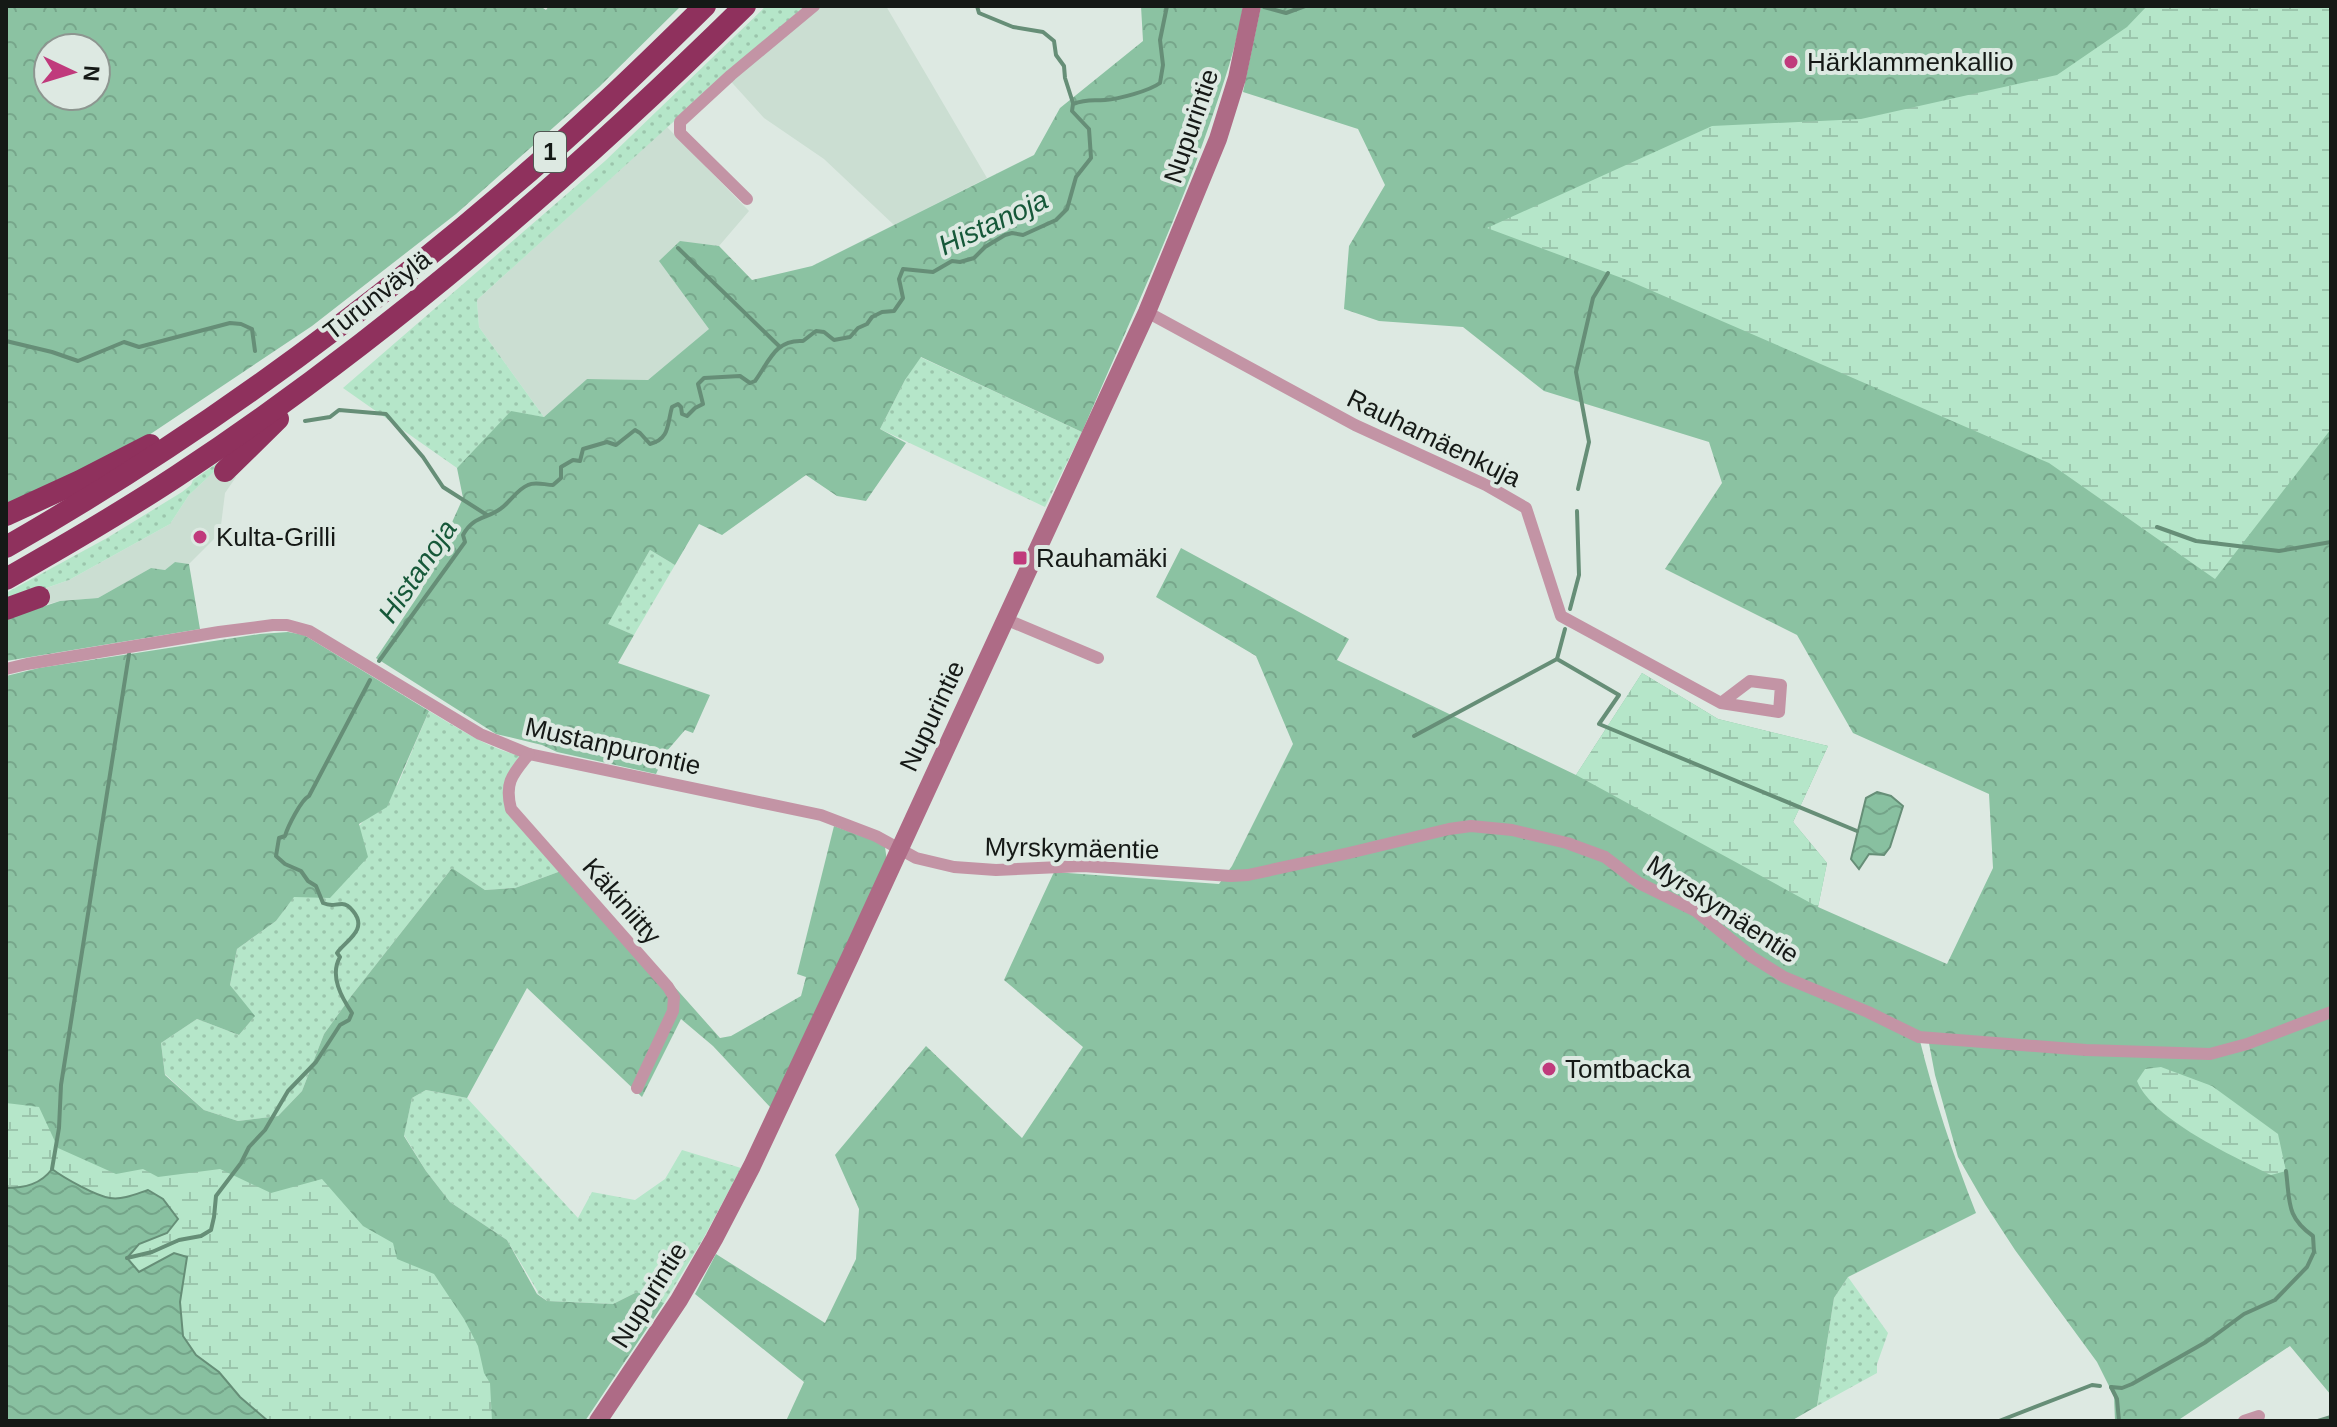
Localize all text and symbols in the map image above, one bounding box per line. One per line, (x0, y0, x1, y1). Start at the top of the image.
north arrow (32, 32, 112, 112)
place label: Härklammenkallio (1807, 47, 2014, 77)
marker: Härklammenkallio (1782, 53, 1800, 71)
text: N (78, 65, 104, 82)
street label: Nupurintie (1158, 65, 1224, 187)
road number: 1 (534, 132, 566, 172)
water label: Histanoja (934, 184, 1053, 261)
street label: Turunväylä (317, 244, 437, 346)
street label: Rauhamäenkuja (1342, 383, 1526, 493)
water label: Histanoja (372, 514, 463, 628)
place label: Kulta-Grilli (216, 522, 336, 552)
marker: Kulta-Grilli (191, 528, 209, 546)
place label: Rauhamäki (1036, 543, 1168, 573)
marker: Rauhamäki (1011, 549, 1029, 567)
street label: Nupurintie (893, 656, 971, 776)
street label: Mustanpurontie (522, 711, 704, 781)
street label: Myrskymäentie (984, 831, 1160, 865)
street label: Myrskymäentie (1642, 849, 1804, 969)
street label: Käkiniitty (577, 852, 667, 950)
place label: Tomtbacka (1565, 1054, 1691, 1084)
marker: Tomtbacka (1540, 1060, 1558, 1078)
street label: Nupurintie (605, 1237, 693, 1353)

